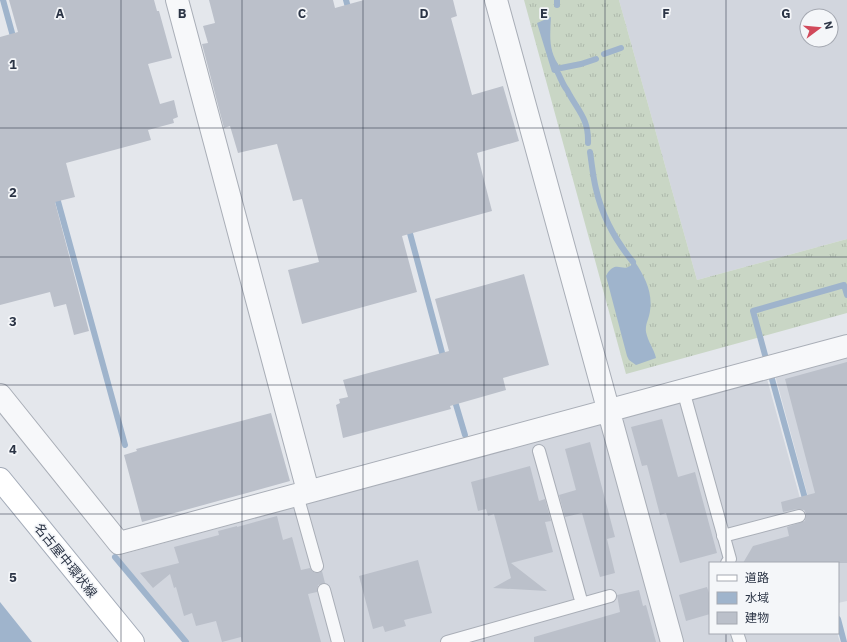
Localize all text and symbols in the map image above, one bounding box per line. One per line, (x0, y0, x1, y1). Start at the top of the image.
text: A (56, 5, 65, 22)
text: B (178, 5, 187, 22)
text: C (298, 5, 307, 22)
text: D (419, 5, 429, 22)
text: E (540, 5, 548, 22)
text: F (662, 5, 670, 22)
text: G (781, 5, 791, 22)
north arrow (799, 8, 839, 48)
text: N (821, 19, 836, 31)
text: 1 (9, 56, 17, 73)
text: 2 (9, 184, 17, 201)
text: 3 (9, 313, 17, 330)
text: 4 (9, 441, 17, 458)
street label: 名古屋中環状線 (30, 520, 101, 601)
legend (709, 562, 839, 634)
text: 5 (9, 569, 17, 586)
text: 道路 (745, 570, 769, 585)
text: 水域 (745, 590, 769, 605)
text: 建物 (745, 610, 769, 625)

